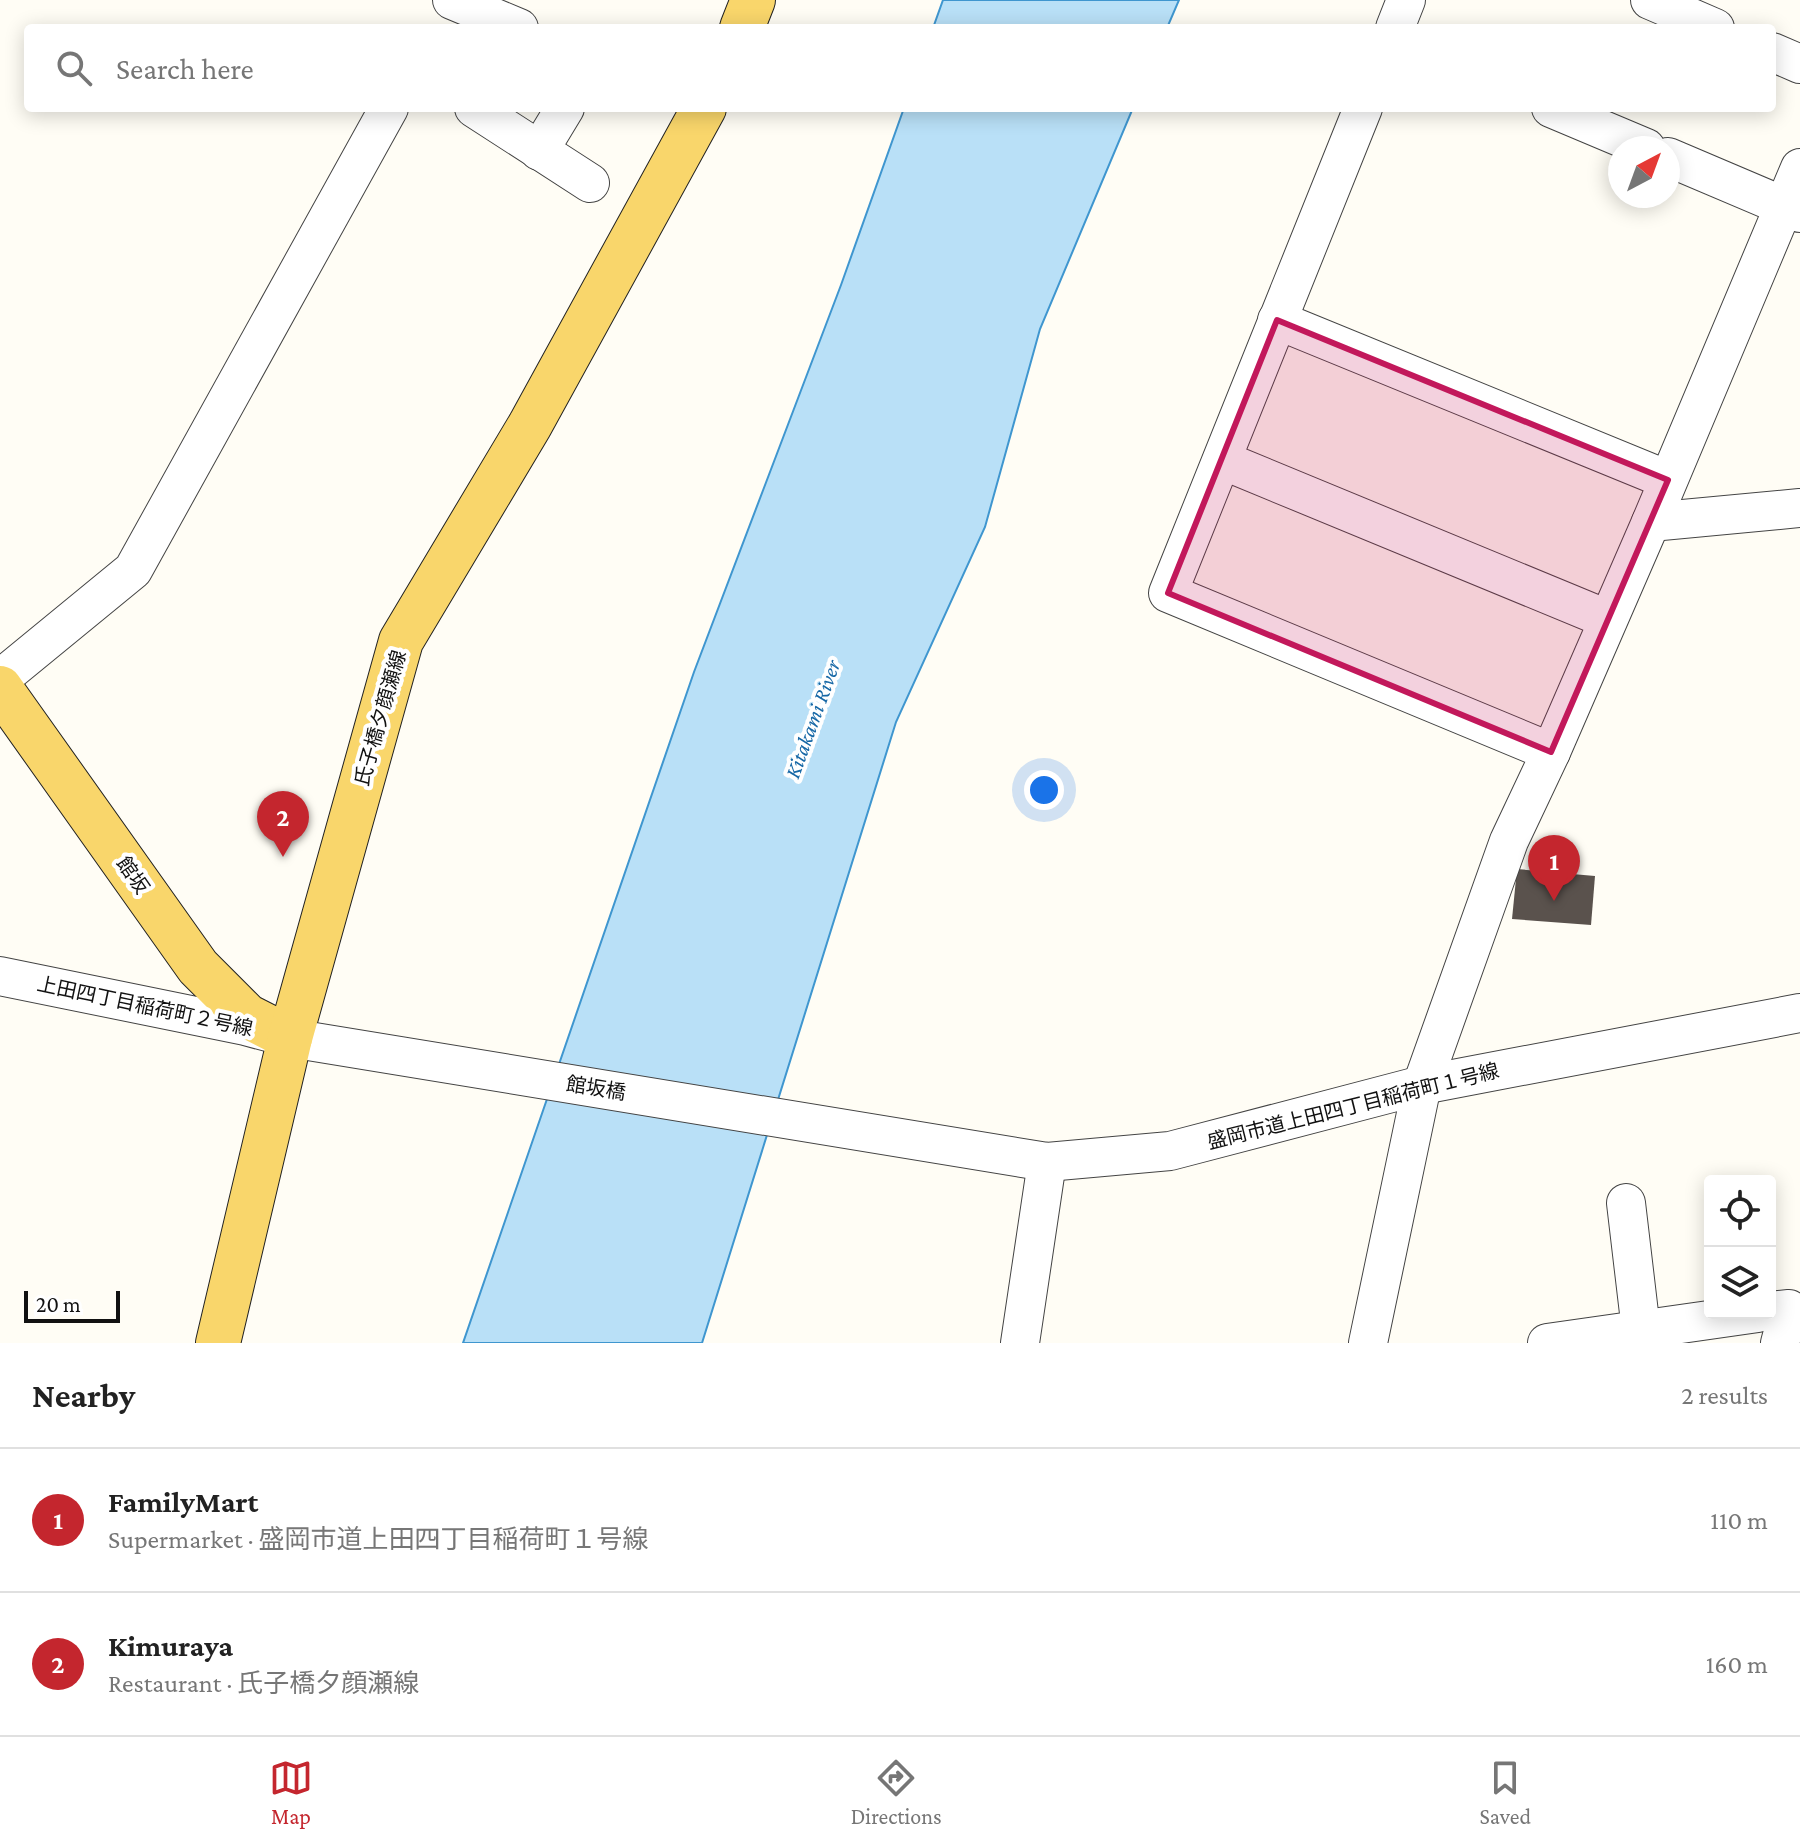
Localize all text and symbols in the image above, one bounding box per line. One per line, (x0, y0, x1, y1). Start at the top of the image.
search box (24, 24, 1776, 112)
icon: search (52, 46, 96, 90)
text: Search here (116, 52, 254, 85)
north arrow (1608, 136, 1680, 208)
street label: 氏子橋夕顔瀬線 (350, 648, 410, 788)
water label: Kitakami River (779, 655, 846, 782)
your location (1024, 770, 1064, 810)
pin: 2 (257, 791, 309, 857)
pin: 1 (1528, 835, 1580, 901)
street label: 館坂 (113, 852, 153, 898)
street label: 上田四丁目稲荷町２号線 (35, 972, 255, 1040)
street label: 盛岡市道上田四丁目稲荷町１号線 (1205, 1059, 1501, 1153)
street label: 館坂橋 (565, 1072, 627, 1104)
map controls (1704, 1175, 1776, 1319)
button: locate (1704, 1175, 1776, 1247)
button: layers (1704, 1247, 1776, 1319)
scale bar (24, 1287, 120, 1323)
text: 20 m (36, 1292, 81, 1317)
text: Nearby (32, 1377, 135, 1414)
text: 2 results (1681, 1381, 1768, 1410)
text: FamilyMart (108, 1485, 258, 1518)
text: 1 (53, 1506, 63, 1535)
text: 110 m (1710, 1506, 1768, 1535)
text: Supermarket · 盛岡市道上田四丁目稲荷町１号線 (108, 1525, 649, 1554)
text: Kimuraya (108, 1629, 233, 1662)
text: 2 (51, 1650, 65, 1679)
text: 160 m (1706, 1650, 1768, 1679)
text: Restaurant · 氏子橋夕顔瀬線 (108, 1669, 419, 1698)
tab: Map (269, 1756, 313, 1829)
tab: Directions (851, 1756, 942, 1829)
tab: Saved (1480, 1756, 1531, 1829)

